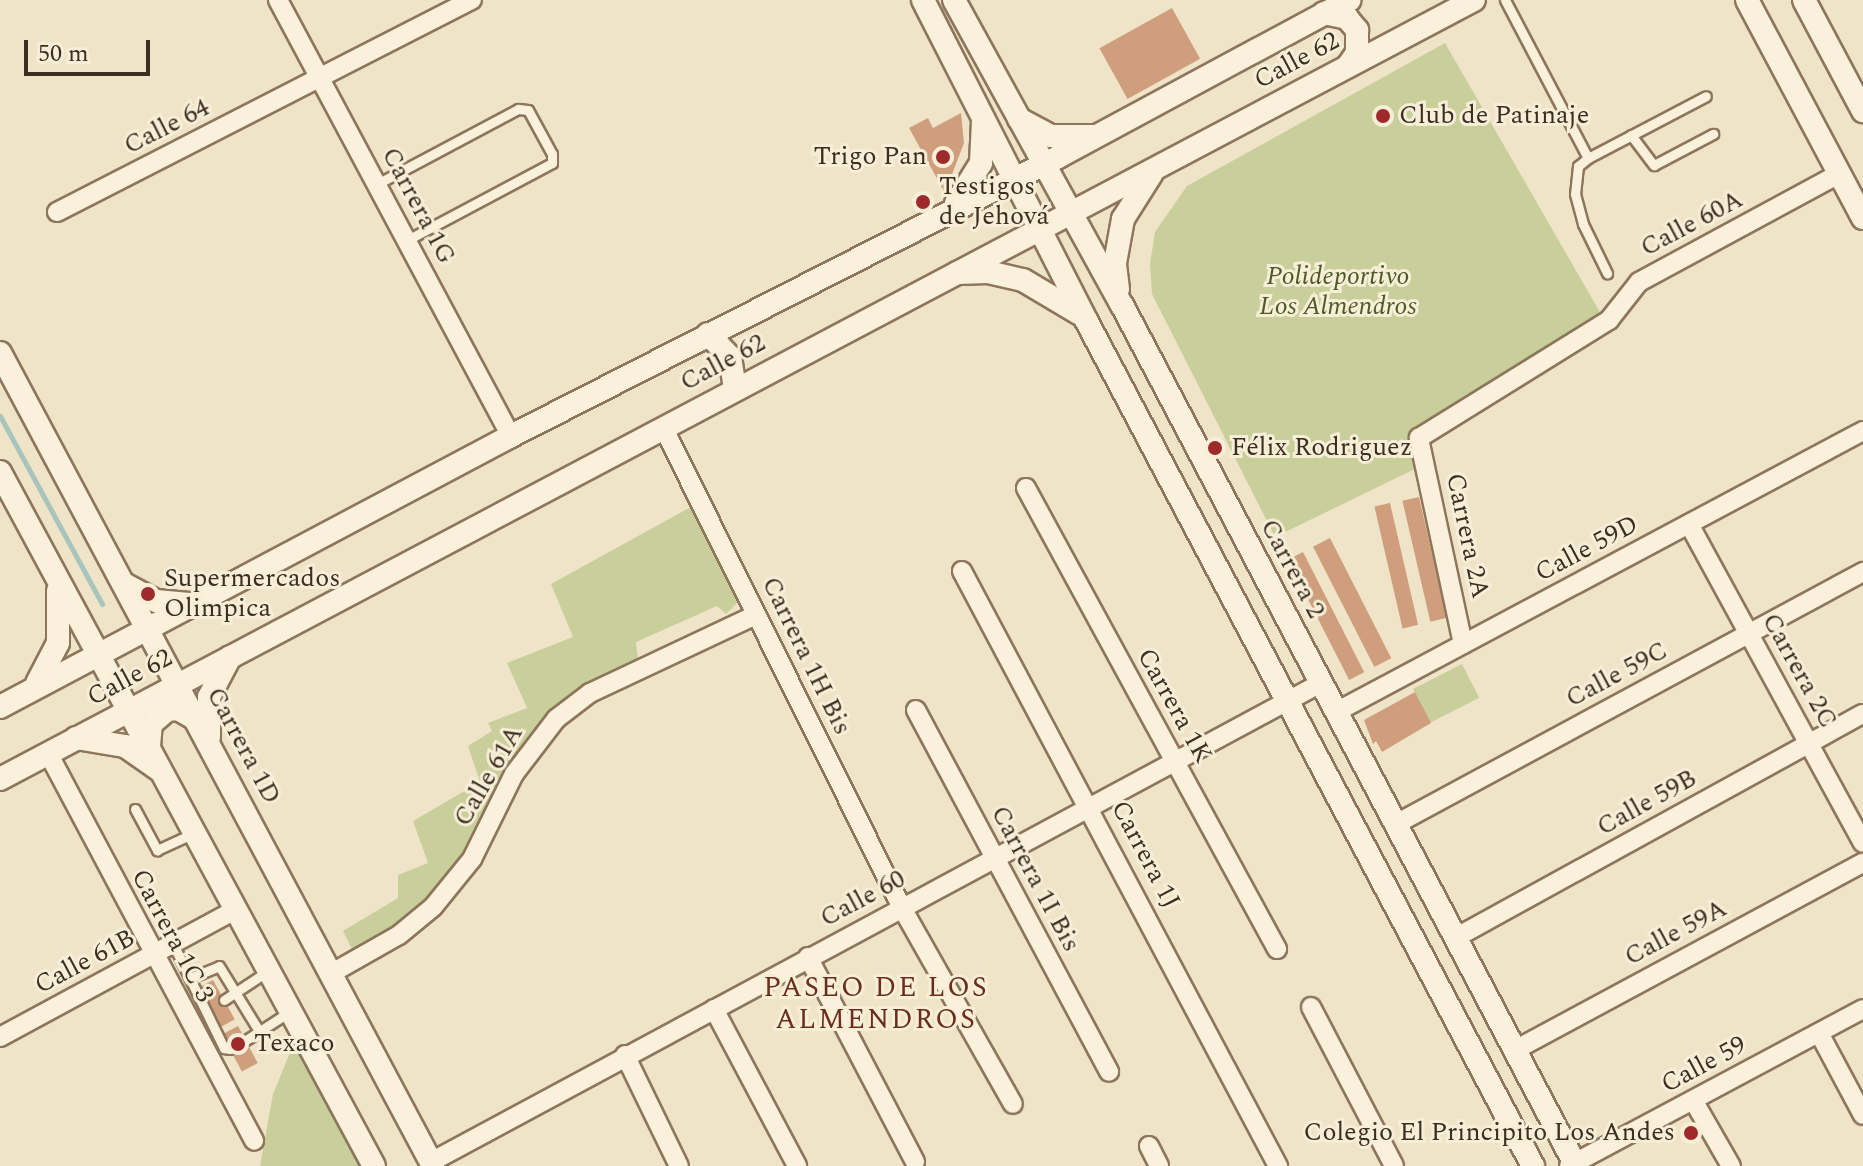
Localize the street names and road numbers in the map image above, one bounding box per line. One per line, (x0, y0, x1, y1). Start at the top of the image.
street label: Calle 62 (1249, 26, 1345, 96)
street label: Calle 64 (119, 92, 215, 162)
street label: Carrera 1G (374, 142, 462, 270)
street label: Calle 60A (1636, 184, 1748, 264)
street label: Calle 62 (675, 328, 771, 398)
street label: Carrera 2A (1439, 471, 1495, 601)
street label: Calle 59D (1530, 509, 1644, 589)
street label: Carrera 2 (1253, 514, 1331, 624)
street label: Carrera 1H Bis (754, 572, 858, 740)
street label: Carrera 2C (1755, 608, 1843, 734)
street label: Calle 59C (1561, 635, 1673, 715)
street label: Calle 62 (82, 643, 178, 713)
street label: Carrera 1K (1130, 643, 1218, 769)
street label: Carrera 1D (199, 682, 287, 810)
street label: Calle 61A (448, 720, 530, 832)
street label: Calle 59B (1592, 763, 1702, 843)
street label: Carrera 1J (1104, 796, 1186, 914)
street label: Carrera 1I Bis (983, 801, 1087, 957)
street label: Carrera 1C 3 (124, 864, 220, 1008)
street label: Calle 60 (815, 864, 911, 934)
street label: Calle 59A (1620, 893, 1732, 973)
street label: Calle 61B (30, 923, 140, 1001)
street label: Calle 59 (1656, 1030, 1752, 1100)

